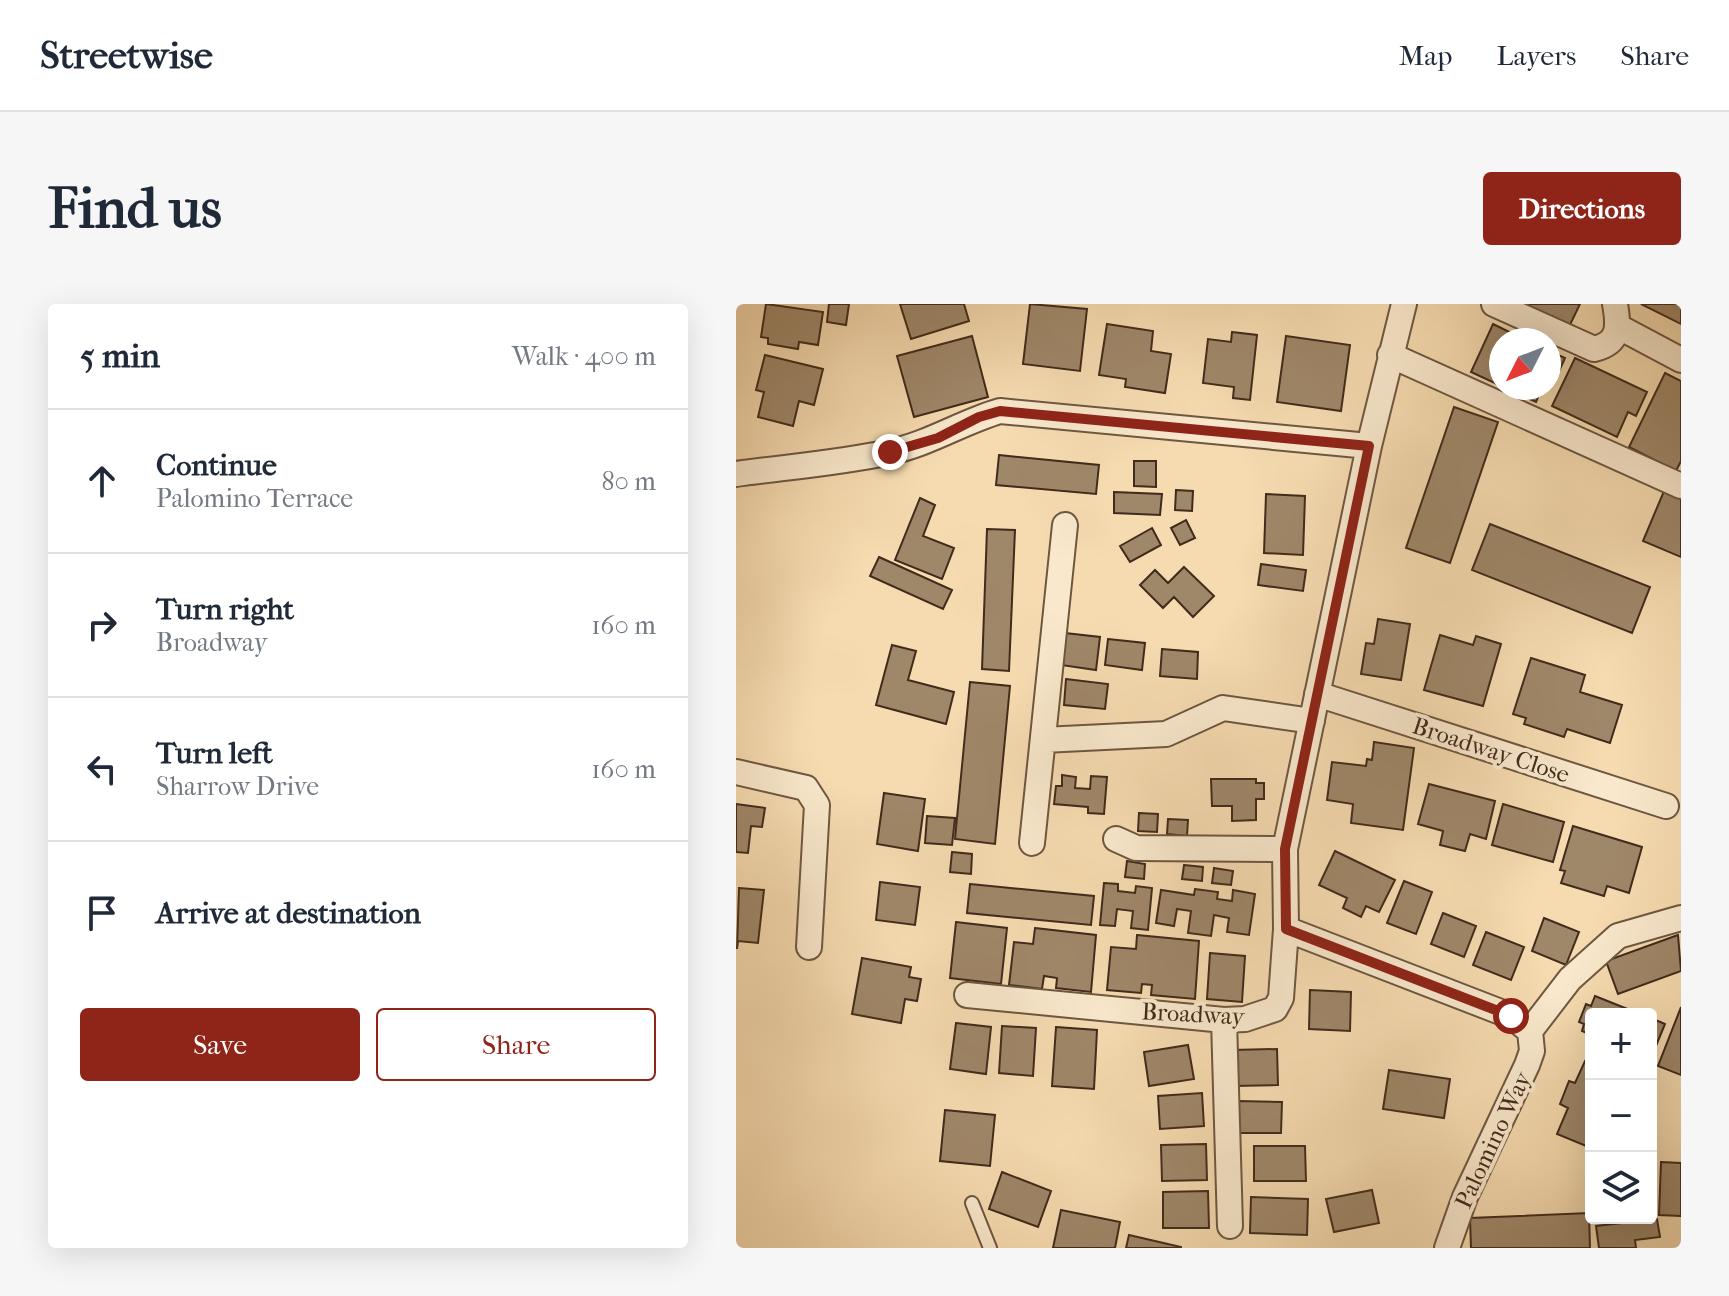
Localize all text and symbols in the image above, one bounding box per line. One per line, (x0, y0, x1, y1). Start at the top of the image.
text: Streetwise (40, 33, 213, 78)
text: Map (1399, 39, 1452, 72)
text: Layers (1496, 39, 1576, 72)
text: Share (1620, 39, 1689, 72)
button: Directions (1483, 172, 1681, 245)
text: Find us (48, 176, 222, 241)
north arrow (1489, 328, 1561, 400)
text: 5 min (80, 336, 160, 376)
text: Walk · 400 m (512, 341, 656, 372)
route end (872, 434, 908, 470)
text: Continue (156, 448, 277, 483)
icon: ahead (80, 459, 124, 503)
text: 80 m (601, 466, 656, 497)
text: Palomino Terrace (156, 483, 353, 514)
text: Turn right (156, 592, 294, 627)
icon: right (80, 603, 124, 647)
text: 160 m (591, 610, 656, 641)
text: Broadway (156, 627, 268, 658)
street label: Broadway Close (1409, 711, 1573, 789)
text: Turn left (156, 736, 273, 771)
icon: left (80, 747, 124, 791)
text: 160 m (591, 754, 656, 785)
text: Sharrow Drive (156, 771, 319, 802)
icon: arrive (80, 891, 124, 935)
text: Arrive at destination (156, 896, 421, 931)
street label: Broadway (1141, 997, 1246, 1031)
route start (1493, 998, 1529, 1034)
button: Save (80, 1008, 360, 1081)
button: Share (376, 1008, 656, 1081)
map controls (1585, 1008, 1657, 1224)
button: + (1585, 1008, 1657, 1080)
street label: Palomino Way (1449, 1066, 1537, 1213)
button: − (1585, 1080, 1657, 1152)
button: layers (1585, 1152, 1657, 1224)

